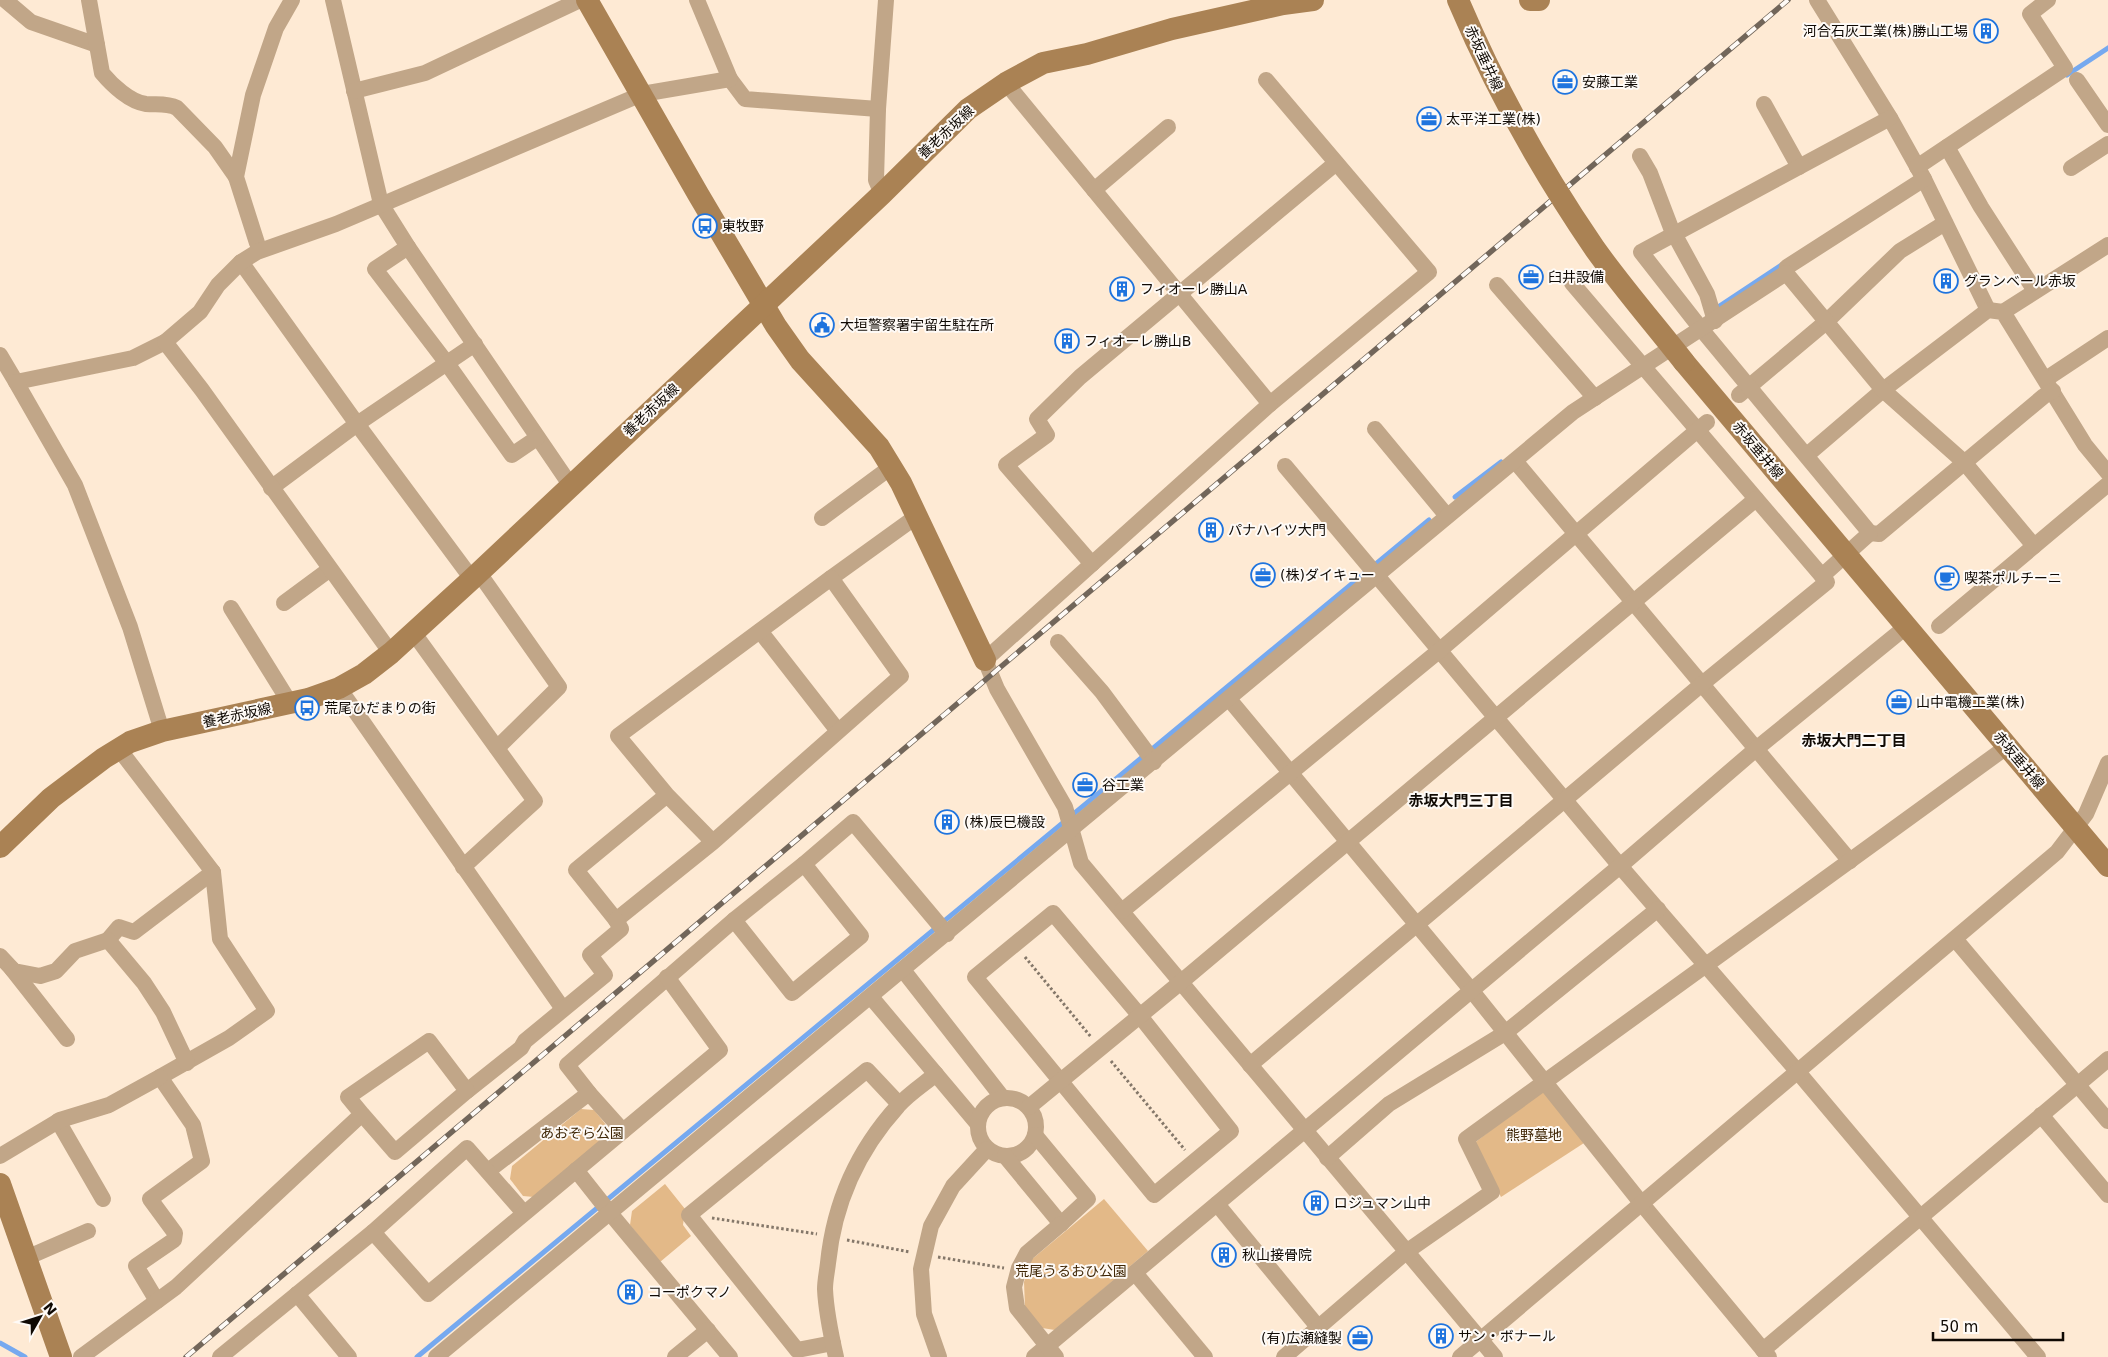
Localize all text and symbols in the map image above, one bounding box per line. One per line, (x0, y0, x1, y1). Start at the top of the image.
building icon: 河合石灰工業(株)勝山工場 (1973, 18, 1999, 44)
street label: 赤坂垂井線 (1462, 23, 1506, 93)
place label: 河合石灰工業(株)勝山工場 (1803, 23, 1968, 39)
office icon: 安藤工業 (1552, 69, 1578, 95)
place label: 安藤工業 (1582, 74, 1638, 90)
street label: 養老赤坂線 (915, 102, 977, 162)
office icon: 太平洋工業(株) (1416, 106, 1442, 132)
place label: 太平洋工業(株) (1446, 111, 1541, 127)
bus stop icon: 東牧野 (692, 213, 718, 239)
place label: 東牧野 (722, 218, 764, 234)
office icon: 臼井設備 (1518, 264, 1544, 290)
building icon: グランベール赤坂 (1933, 268, 1959, 294)
place label: 臼井設備 (1548, 269, 1604, 285)
place label: グランベール赤坂 (1964, 273, 2076, 289)
building icon: フィオーレ勝山A (1109, 276, 1135, 302)
place label: フィオーレ勝山A (1140, 281, 1248, 297)
public building icon: 大垣警察署宇留生駐在所 (809, 312, 835, 338)
place label: 大垣警察署宇留生駐在所 (840, 317, 994, 333)
building icon: フィオーレ勝山B (1054, 328, 1080, 354)
place label: フィオーレ勝山B (1084, 333, 1191, 349)
street label: 養老赤坂線 (620, 380, 682, 440)
street label: 赤坂垂井線 (1729, 418, 1787, 482)
building icon: パナハイツ大門 (1198, 517, 1224, 543)
place label: パナハイツ大門 (1228, 522, 1326, 538)
office icon: (株)ダイキュー (1250, 562, 1276, 588)
cafe icon: 喫茶ポルチーニ (1934, 565, 1960, 591)
place label: (株)ダイキュー (1280, 567, 1375, 583)
place label: 喫茶ポルチーニ (1964, 570, 2062, 586)
office icon: 山中電機工業(株) (1886, 689, 1912, 715)
place label: 山中電機工業(株) (1916, 694, 2025, 710)
bus stop icon: 荒尾ひだまりの街 (294, 695, 320, 721)
street label: 養老赤坂線 (201, 700, 273, 730)
place label: 荒尾ひだまりの街 (324, 700, 436, 716)
street label: 赤坂垂井線 (1990, 728, 2048, 792)
district label: 赤坂大門二丁目 (1801, 732, 1907, 750)
office icon: 谷工業 (1072, 772, 1098, 798)
place label: 谷工業 (1102, 777, 1144, 793)
district label: 赤坂大門三丁目 (1408, 792, 1514, 810)
building icon: (株)辰巳機設 (934, 809, 960, 835)
place label: (株)辰巳機設 (964, 814, 1045, 830)
park label: あおぞら公園 (540, 1125, 624, 1141)
park label: 熊野墓地 (1506, 1127, 1562, 1143)
building icon: ロジュマン山中 (1303, 1190, 1329, 1216)
place label: ロジュマン山中 (1334, 1195, 1431, 1211)
building icon: 秋山接骨院 (1211, 1242, 1237, 1268)
place label: 秋山接骨院 (1242, 1247, 1312, 1263)
park label: 荒尾うるおひ公園 (1015, 1263, 1127, 1279)
building icon: コーポクマノ (617, 1279, 643, 1305)
place label: コーポクマノ (648, 1284, 732, 1300)
north arrow (15, 1292, 65, 1342)
text: N (40, 1299, 60, 1318)
scale bar (1933, 1310, 2063, 1342)
text: 50 m (1940, 1318, 1978, 1336)
building icon: サン・ボナール (1428, 1323, 1454, 1349)
office icon: (有)広瀬縫製 (1347, 1325, 1373, 1351)
place label: サン・ボナール (1458, 1328, 1556, 1344)
place label: (有)広瀬縫製 (1261, 1330, 1342, 1346)

